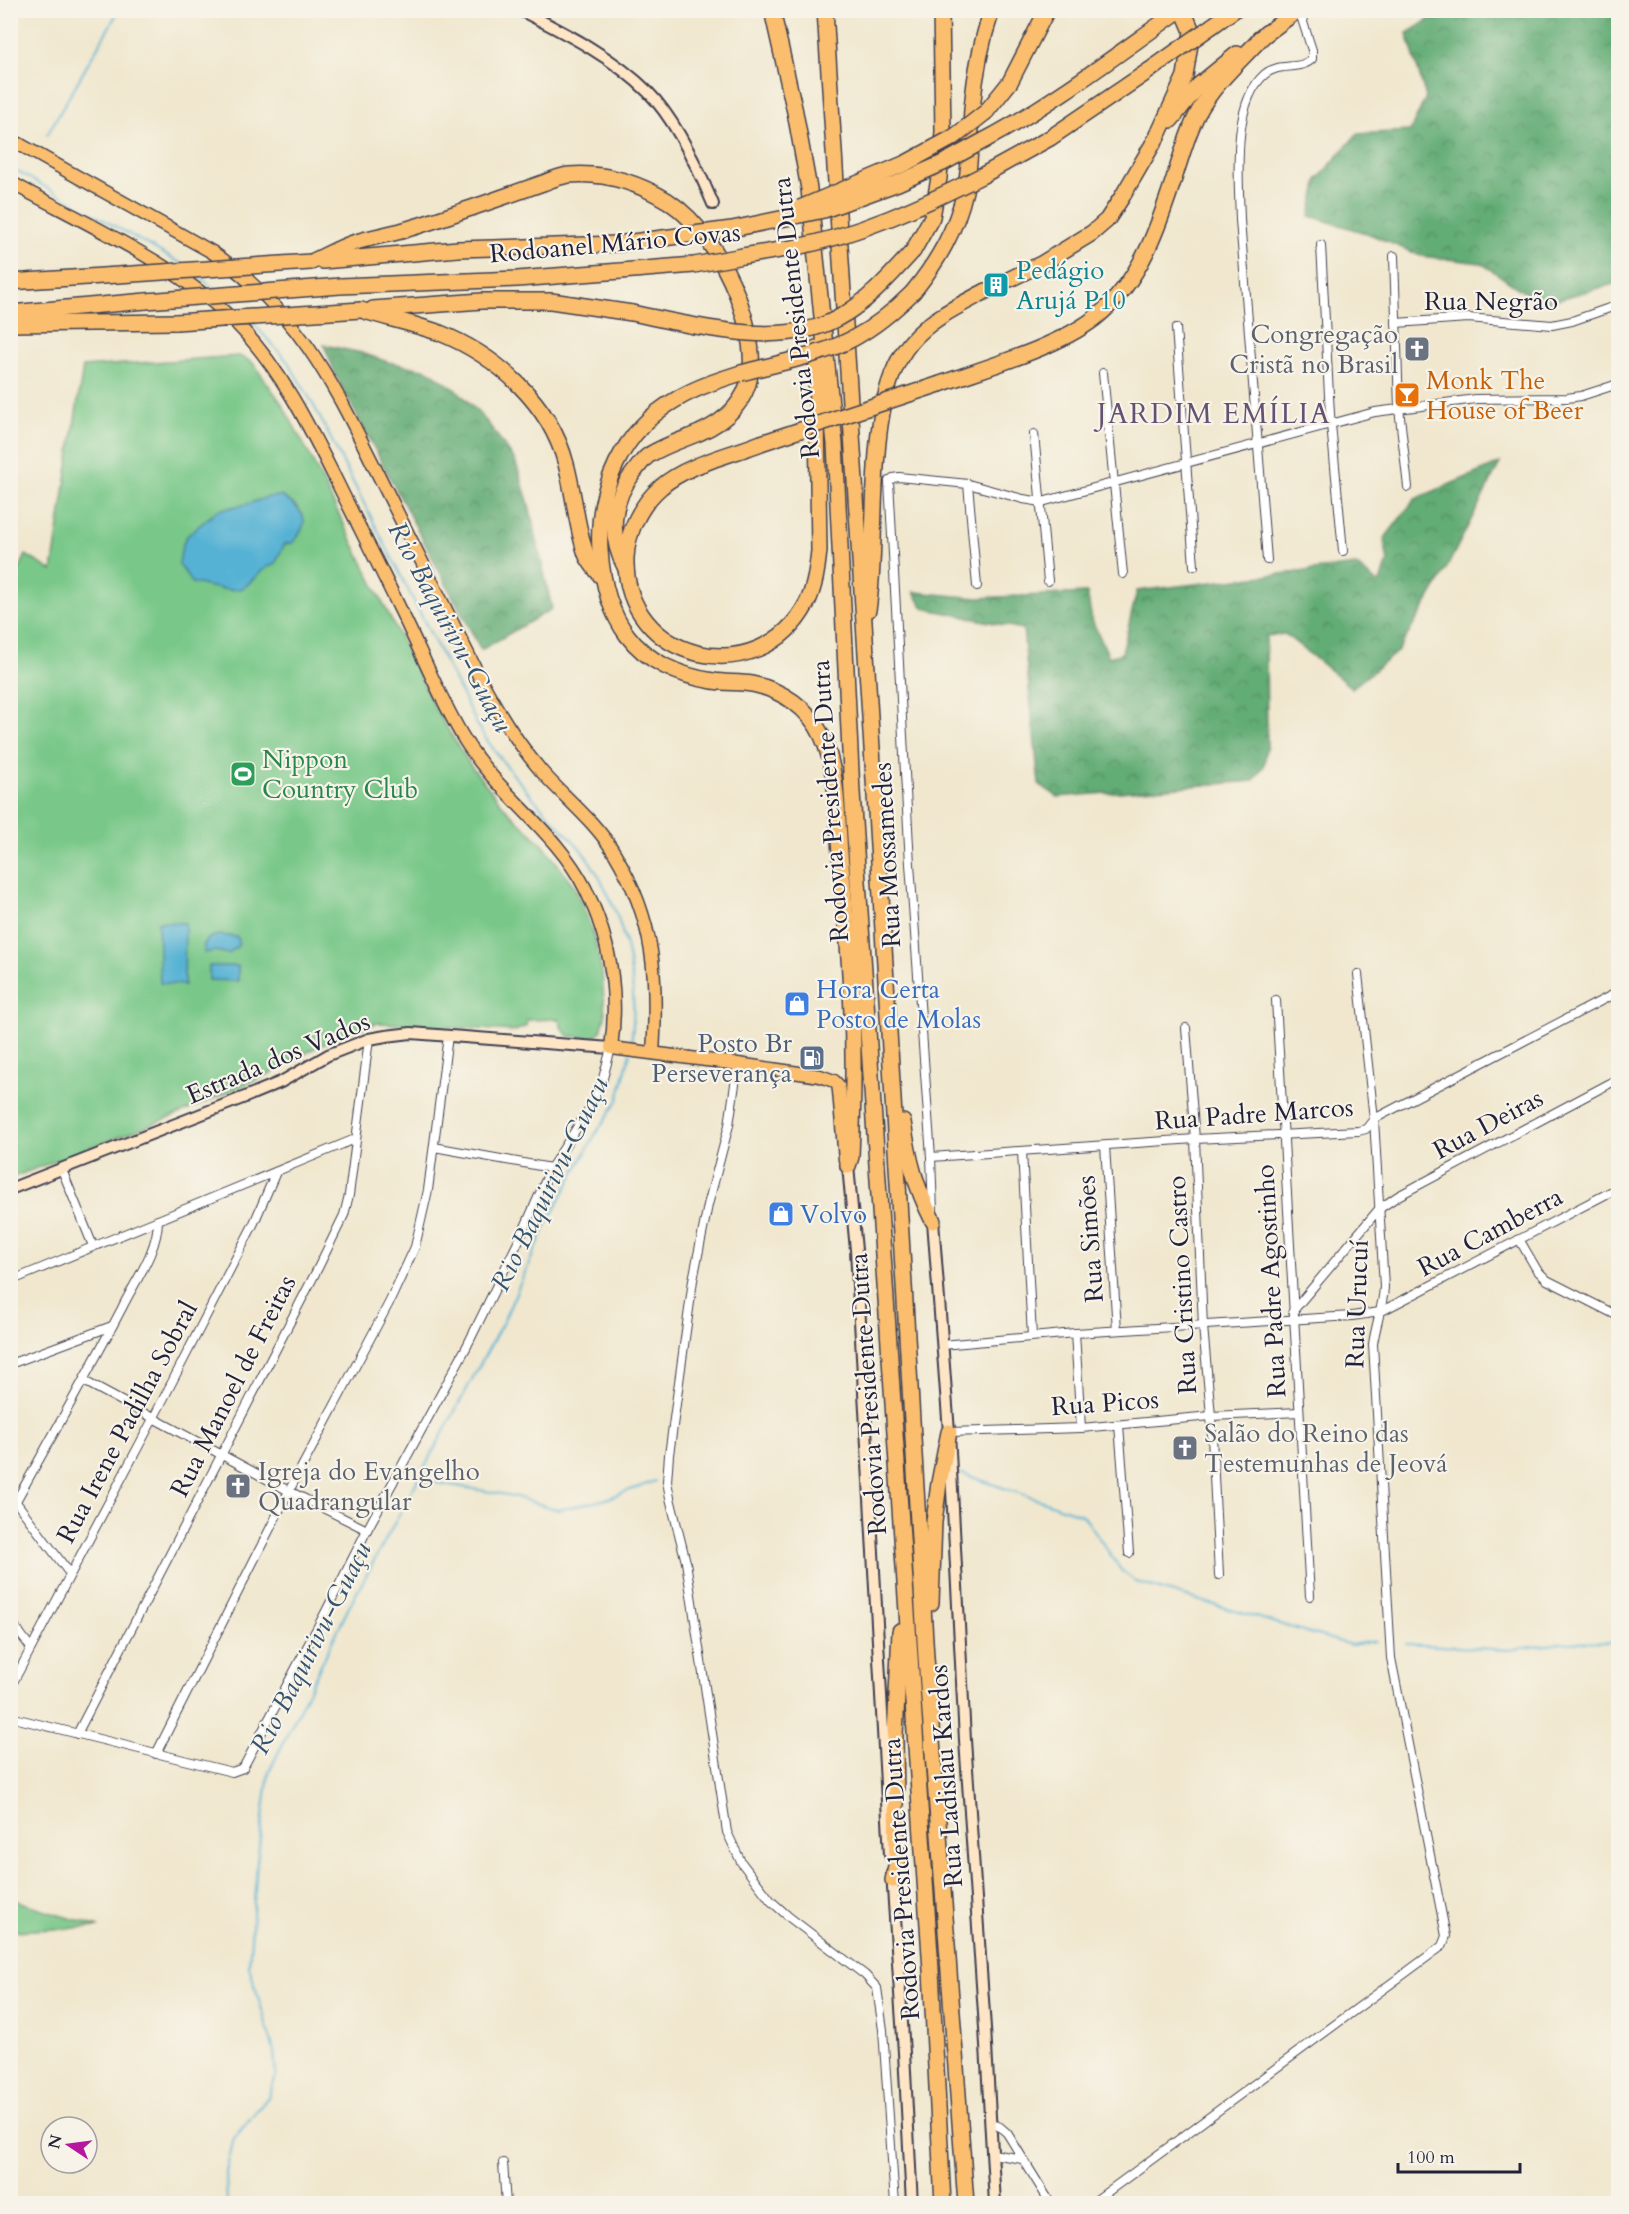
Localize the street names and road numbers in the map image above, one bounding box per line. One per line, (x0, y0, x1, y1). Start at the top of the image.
street label: Rodovia Presidente Dutra (764, 175, 828, 461)
street label: Rodoanel Mário Covas (488, 215, 742, 271)
street label: Rua Negrão (1424, 284, 1558, 319)
street label: Rodovia Presidente Dutra (803, 659, 857, 943)
street label: Rua Mossamedes (865, 761, 909, 949)
street label: Estrada dos Vados (181, 1004, 375, 1112)
street label: Rua Deiras (1427, 1080, 1549, 1168)
street label: Rua Padre Marcos (1153, 1090, 1355, 1138)
street label: Rua Padre Agostinho (1247, 1163, 1295, 1399)
street label: Rua Simões (1068, 1174, 1112, 1304)
street label: Rua Cristino Castro (1159, 1175, 1205, 1395)
street label: Rua Camberra (1411, 1179, 1569, 1285)
street label: Rua Urucuí (1337, 1239, 1377, 1369)
street label: Rodovia Presidente Dutra (841, 1252, 895, 1536)
street label: Rua Manoel de Freitas (162, 1269, 304, 1503)
street label: Rua Irene Padilha Sobral (48, 1294, 206, 1549)
street label: Rua Picos (1050, 1382, 1160, 1424)
street label: Rua Ladislau Kardos (921, 1664, 971, 1888)
street label: Rodovia Presidente Dutra (874, 1737, 928, 2021)

